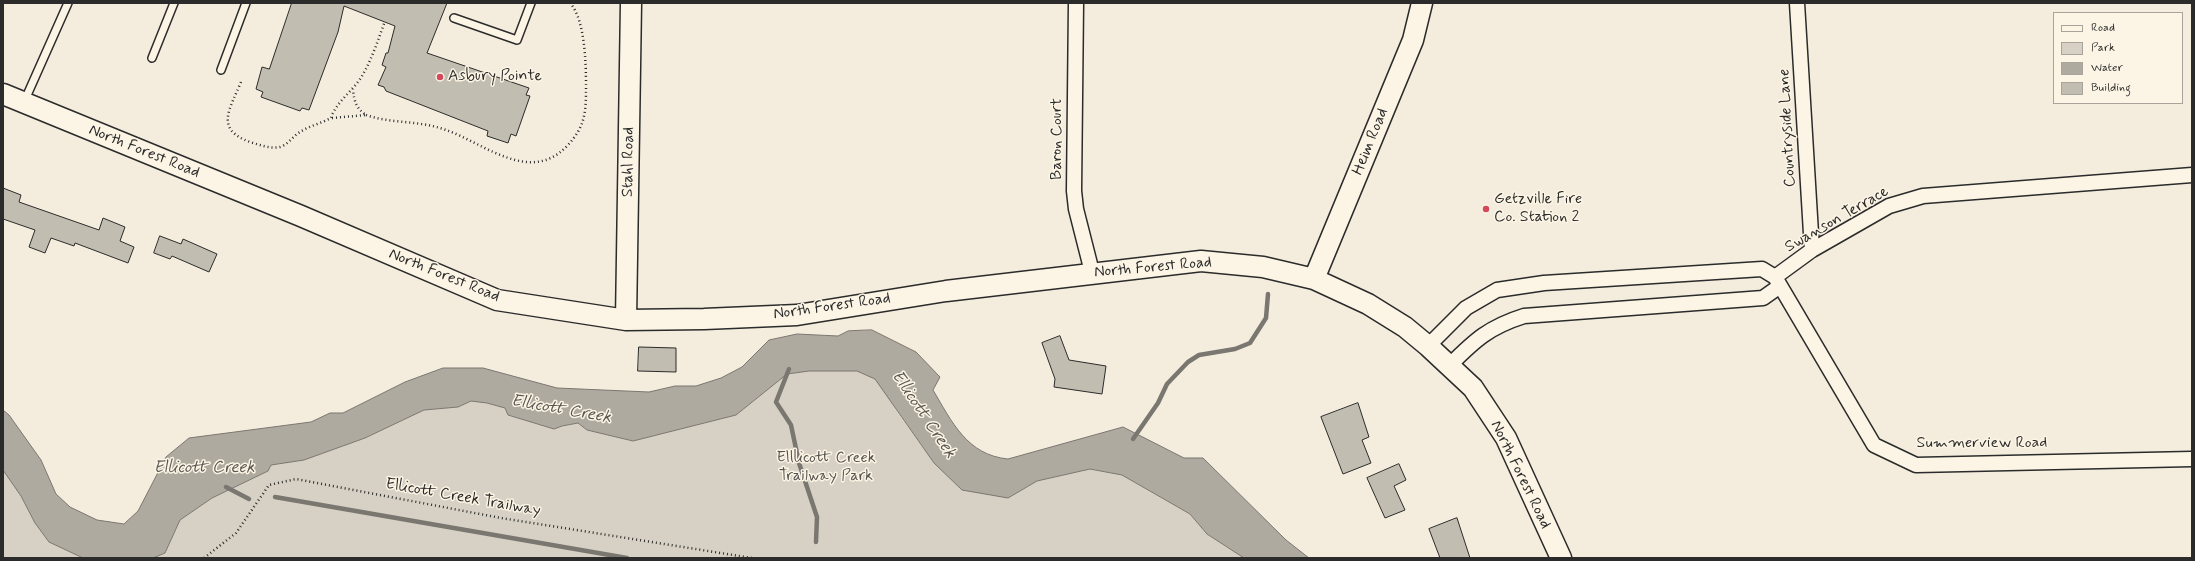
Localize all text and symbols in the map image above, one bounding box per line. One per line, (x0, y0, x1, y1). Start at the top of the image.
legend (2053, 12, 2183, 104)
text: Road (2091, 20, 2115, 36)
text: Park (2091, 40, 2115, 56)
text: Water (2091, 60, 2123, 76)
place label: Asbury Pointe (448, 67, 542, 87)
street label: Countryside Lane (1775, 68, 1801, 188)
marker: Asbury Pointe (435, 72, 445, 82)
text: Building (2091, 80, 2131, 96)
street label: Baron Court (1048, 98, 1068, 180)
street label: Heim Road (1349, 106, 1393, 178)
street label: North Forest Road (86, 121, 202, 183)
street label: Stahl Road (619, 127, 639, 197)
street label: Swanson Terrace (1782, 183, 1892, 257)
place label: Getzville Fire Co. Station 2 (1494, 190, 1582, 228)
marker: Getzville Fire Co. Station 2 (1481, 204, 1491, 214)
street label: North Forest Road (386, 245, 502, 307)
street label: North Forest Road (1093, 253, 1213, 283)
street label: North Forest Road (772, 289, 892, 325)
water label: Ellicott Creek (886, 367, 960, 463)
water label: Ellicott Creek (509, 391, 613, 429)
street label: North Forest Road (1486, 418, 1554, 532)
street label: Summerview Road (1917, 434, 2047, 454)
park label: Elllicott Creek Trailway Park (776, 449, 876, 487)
water label: Ellicott Creek (153, 458, 255, 478)
street label: Ellicott Creek Trailway (384, 475, 542, 521)

